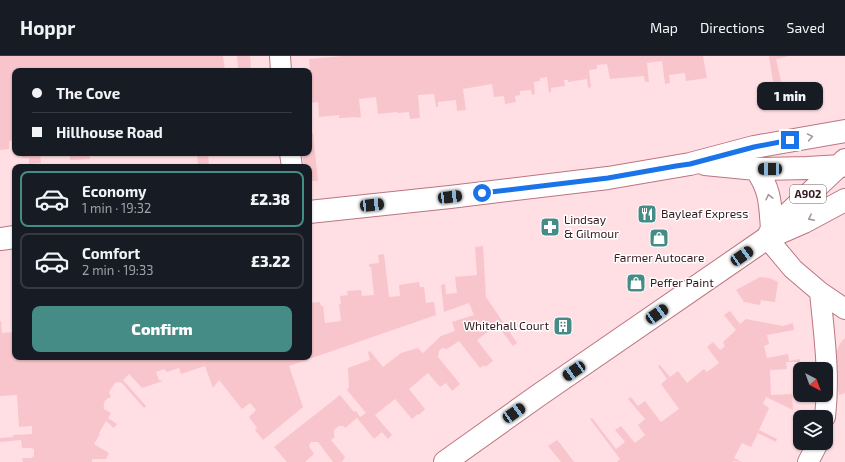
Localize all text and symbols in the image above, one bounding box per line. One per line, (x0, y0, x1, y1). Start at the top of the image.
text: Hoppr (20, 16, 75, 39)
text: Map (650, 19, 678, 36)
text: Directions (700, 19, 765, 36)
text: Saved (787, 19, 825, 36)
callout: 1 min (757, 82, 823, 110)
text: The Cove (56, 84, 120, 102)
text: 1 min (774, 88, 806, 104)
text: Hillhouse Road (56, 123, 163, 141)
route end (781, 131, 799, 149)
one-way arrow (807, 133, 813, 142)
car (758, 163, 782, 175)
icon: car (34, 181, 70, 217)
text: Economy (82, 182, 147, 200)
route start (473, 184, 491, 202)
road number: A902 (790, 185, 826, 203)
text: £2.38 (250, 190, 290, 208)
car (437, 190, 463, 204)
one-way arrow (765, 194, 774, 201)
car (359, 198, 385, 212)
text: 1 min · 19:32 (82, 200, 151, 216)
restaurant icon: Bayleaf Express (636, 203, 658, 225)
place label: Bayleaf Express (661, 206, 748, 220)
place label: Lindsay & Gilmour (564, 212, 619, 240)
one-way arrow (808, 214, 815, 221)
pharmacy icon: Lindsay & Gilmour (539, 216, 561, 238)
shop icon: Farmer Autocare (648, 227, 670, 249)
icon: car (34, 243, 70, 279)
text: Comfort (82, 244, 140, 262)
car (729, 244, 755, 268)
place label: Farmer Autocare (614, 250, 704, 264)
text: £3.22 (251, 252, 290, 270)
text: 2 min · 19:33 (82, 262, 153, 278)
shop icon: Peffer Paint (625, 272, 647, 294)
place label: Peffer Paint (650, 275, 714, 289)
car (644, 302, 670, 326)
button: Confirm (32, 306, 292, 352)
building icon: Whitehall Court (552, 315, 574, 337)
place label: Whitehall Court (464, 318, 549, 332)
car (561, 359, 587, 383)
north arrow (793, 362, 833, 402)
map controls (793, 362, 833, 450)
car (501, 401, 527, 425)
button: layers (793, 410, 833, 450)

